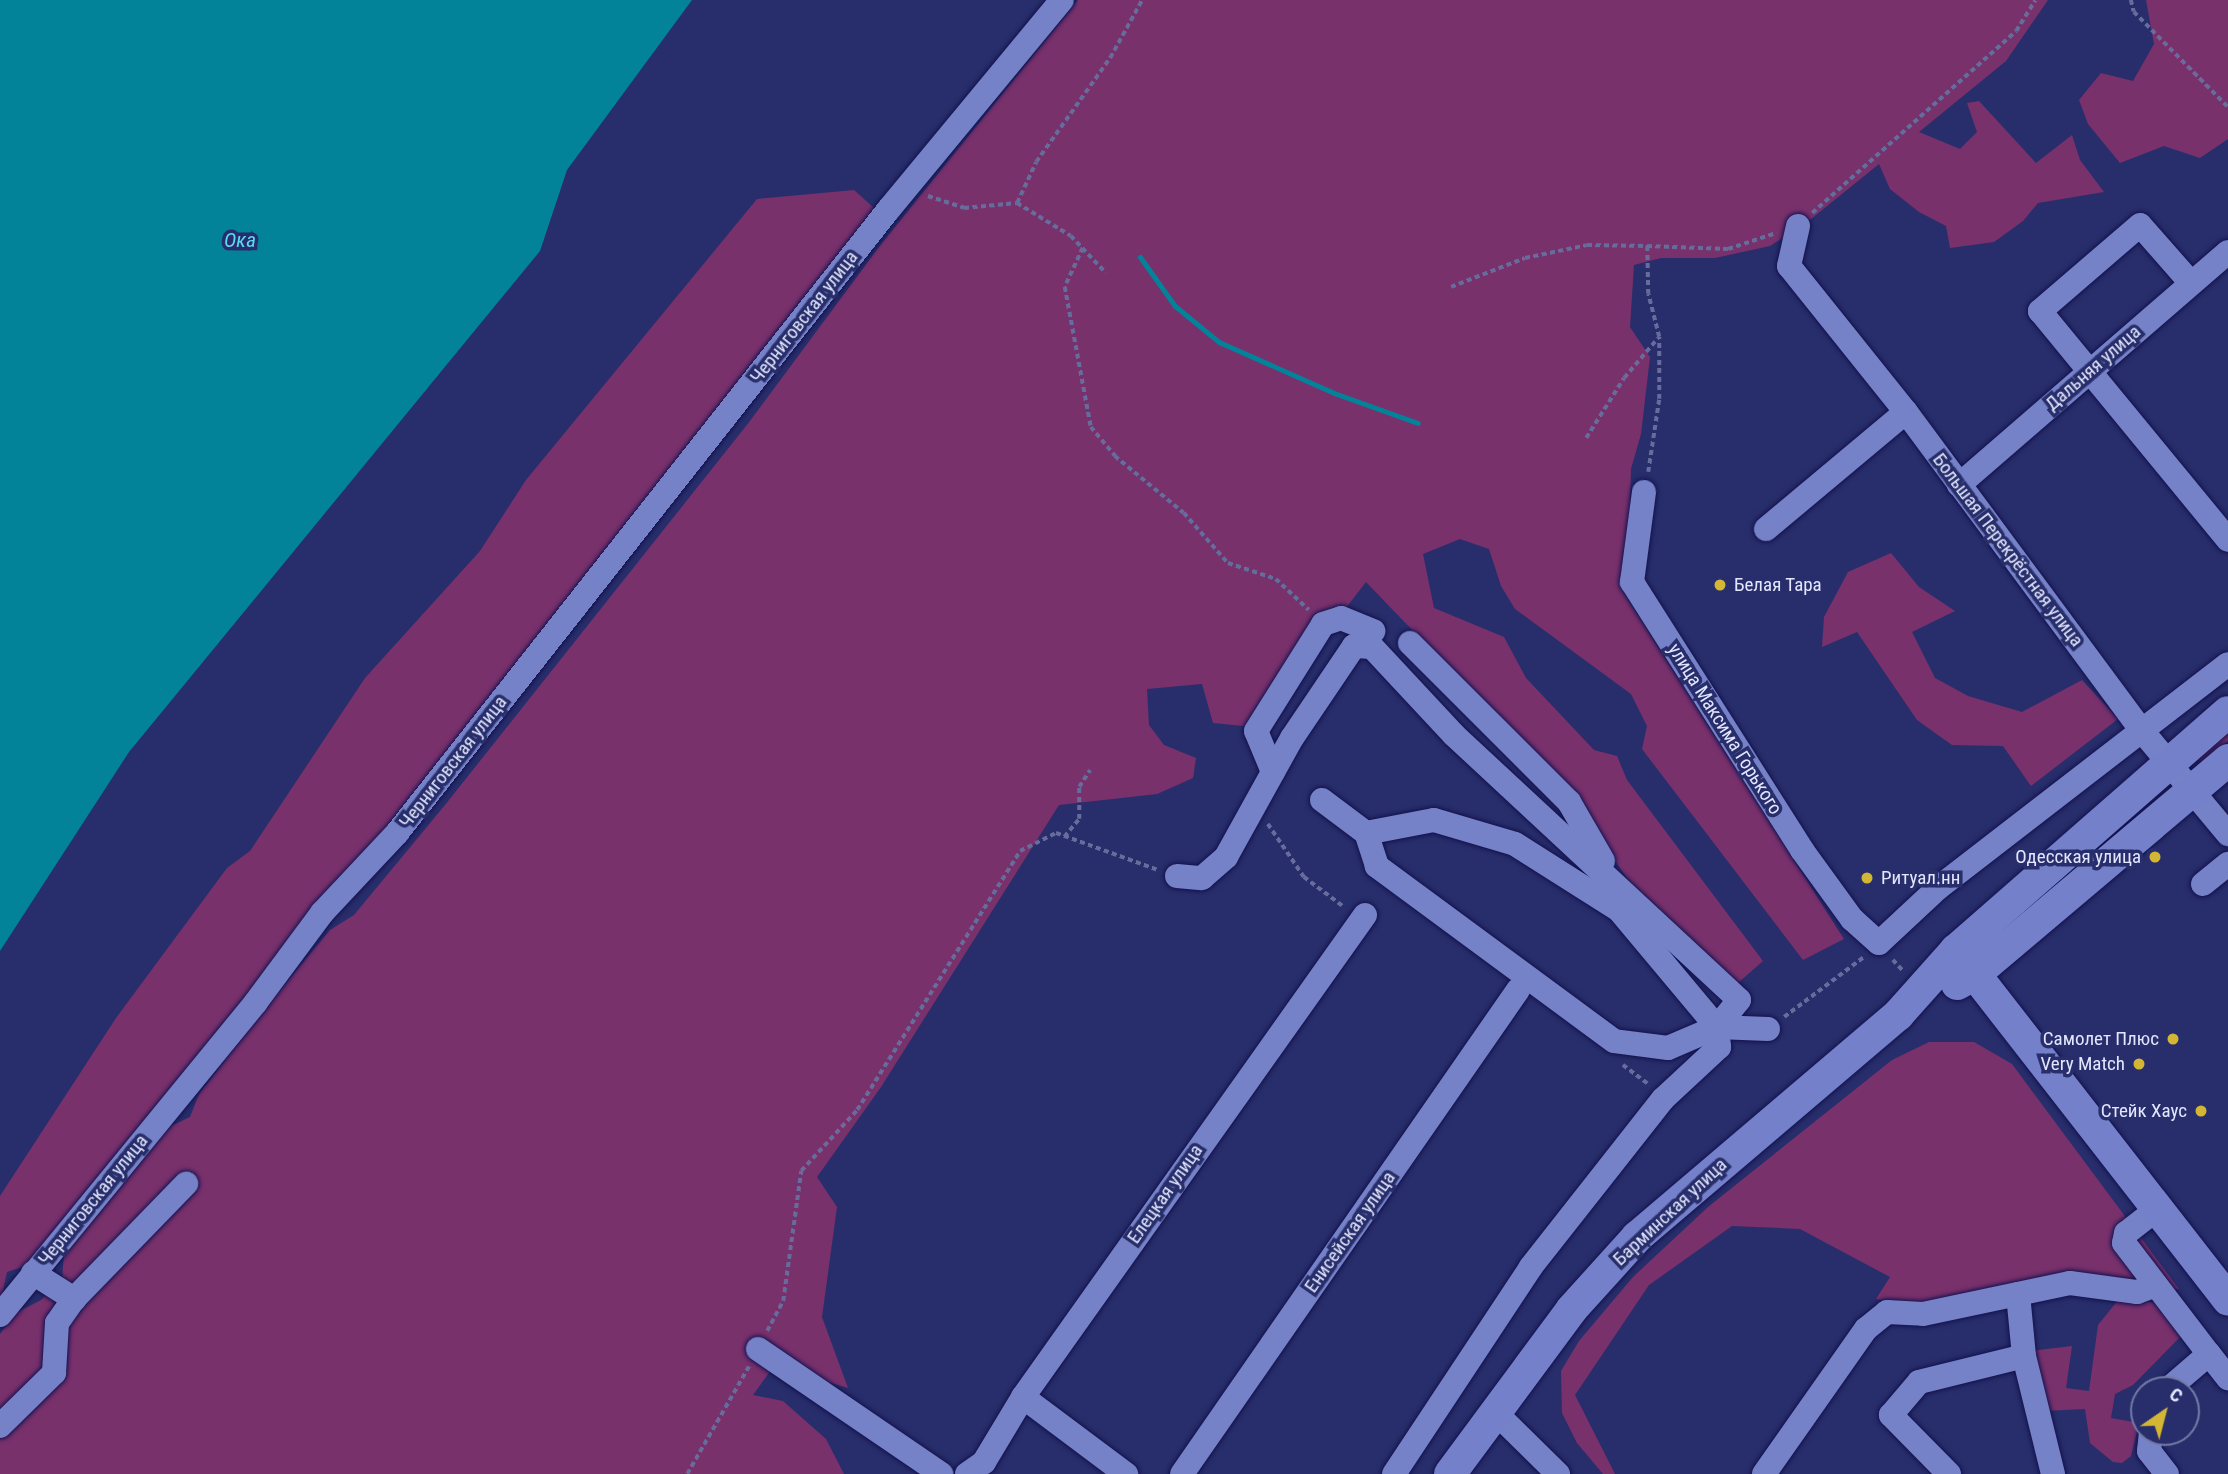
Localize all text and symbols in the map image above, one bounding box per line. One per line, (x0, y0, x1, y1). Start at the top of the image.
water label: Ока (224, 227, 256, 253)
street label: Черниговская улица (745, 246, 863, 388)
street label: Дальняя улица (2041, 320, 2145, 416)
street label: Большая Перекрёстная улица (1928, 449, 2088, 651)
place label: Белая Тара (1734, 574, 1822, 596)
marker: Белая Тара (1712, 577, 1728, 593)
street label: улица Максима Горького (1663, 639, 1787, 819)
street label: Черниговская улица (394, 691, 512, 833)
place label: Одесская улица (2015, 846, 2141, 868)
marker: Одесская улица (2147, 849, 2163, 865)
place label: Ритуал.нн (1881, 867, 1960, 889)
marker: Ритуал.нн (1859, 870, 1875, 886)
place label: Самолет Плюс (2043, 1028, 2159, 1050)
marker: Самолет Плюс (2165, 1031, 2181, 1047)
place label: Very Match (2041, 1053, 2125, 1075)
marker: Very Match (2131, 1056, 2147, 1072)
place label: Стейк Хаус (2101, 1100, 2187, 1122)
marker: Стейк Хаус (2193, 1103, 2209, 1119)
street label: Черниговская улица (33, 1130, 153, 1270)
street label: Елецкая улица (1122, 1140, 1208, 1248)
street label: Барминская улица (1608, 1154, 1732, 1270)
street label: Енисейская улица (1300, 1167, 1400, 1297)
north arrow (2130, 1376, 2200, 1446)
text: С (2165, 1382, 2187, 1408)

